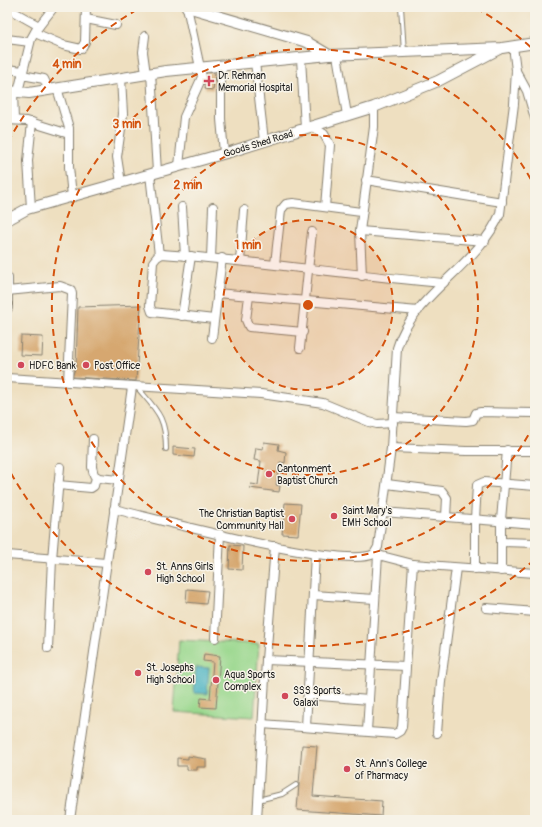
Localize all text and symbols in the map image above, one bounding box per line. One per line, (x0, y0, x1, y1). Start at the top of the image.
text: 4 min (51, 57, 82, 72)
place label: Dr. Rehman Memorial Hospital (218, 70, 293, 94)
marker: Dr. Rehman Memorial Hospital (203, 75, 215, 87)
text: 3 min (113, 117, 142, 132)
street label: Goods Shed Road (222, 128, 295, 160)
text: 2 min (174, 178, 203, 193)
text: 1 min (235, 238, 262, 253)
centre of rings (301, 298, 315, 312)
marker: HDFC Bank (16, 360, 26, 370)
place label: HDFC Bank (29, 360, 77, 372)
marker: Post Office (81, 360, 91, 370)
place label: Post Office (94, 360, 140, 372)
place label: Cantonment Baptist Church (277, 463, 338, 487)
marker: Cantonment Baptist Church (264, 469, 274, 479)
place label: Saint Mary's EMH School (342, 505, 392, 529)
place label: The Christian Baptist Community Hall (199, 508, 285, 532)
marker: Saint Mary's EMH School (329, 511, 339, 521)
marker: The Christian Baptist Community Hall (287, 514, 297, 524)
place label: St. Anns Girls High School (156, 561, 214, 585)
marker: St. Anns Girls High School (143, 567, 153, 577)
place label: St. Josephs High School (146, 662, 195, 686)
marker: St. Josephs High School (133, 668, 143, 678)
place label: Aqua Sports Complex (224, 669, 276, 693)
marker: Aqua Sports Complex (211, 675, 221, 685)
place label: SSS Sports Galaxi (293, 685, 341, 709)
marker: SSS Sports Galaxi (280, 691, 290, 701)
place label: St. Ann's College of Pharmacy (355, 758, 427, 782)
marker: St. Ann's College of Pharmacy (342, 764, 352, 774)

